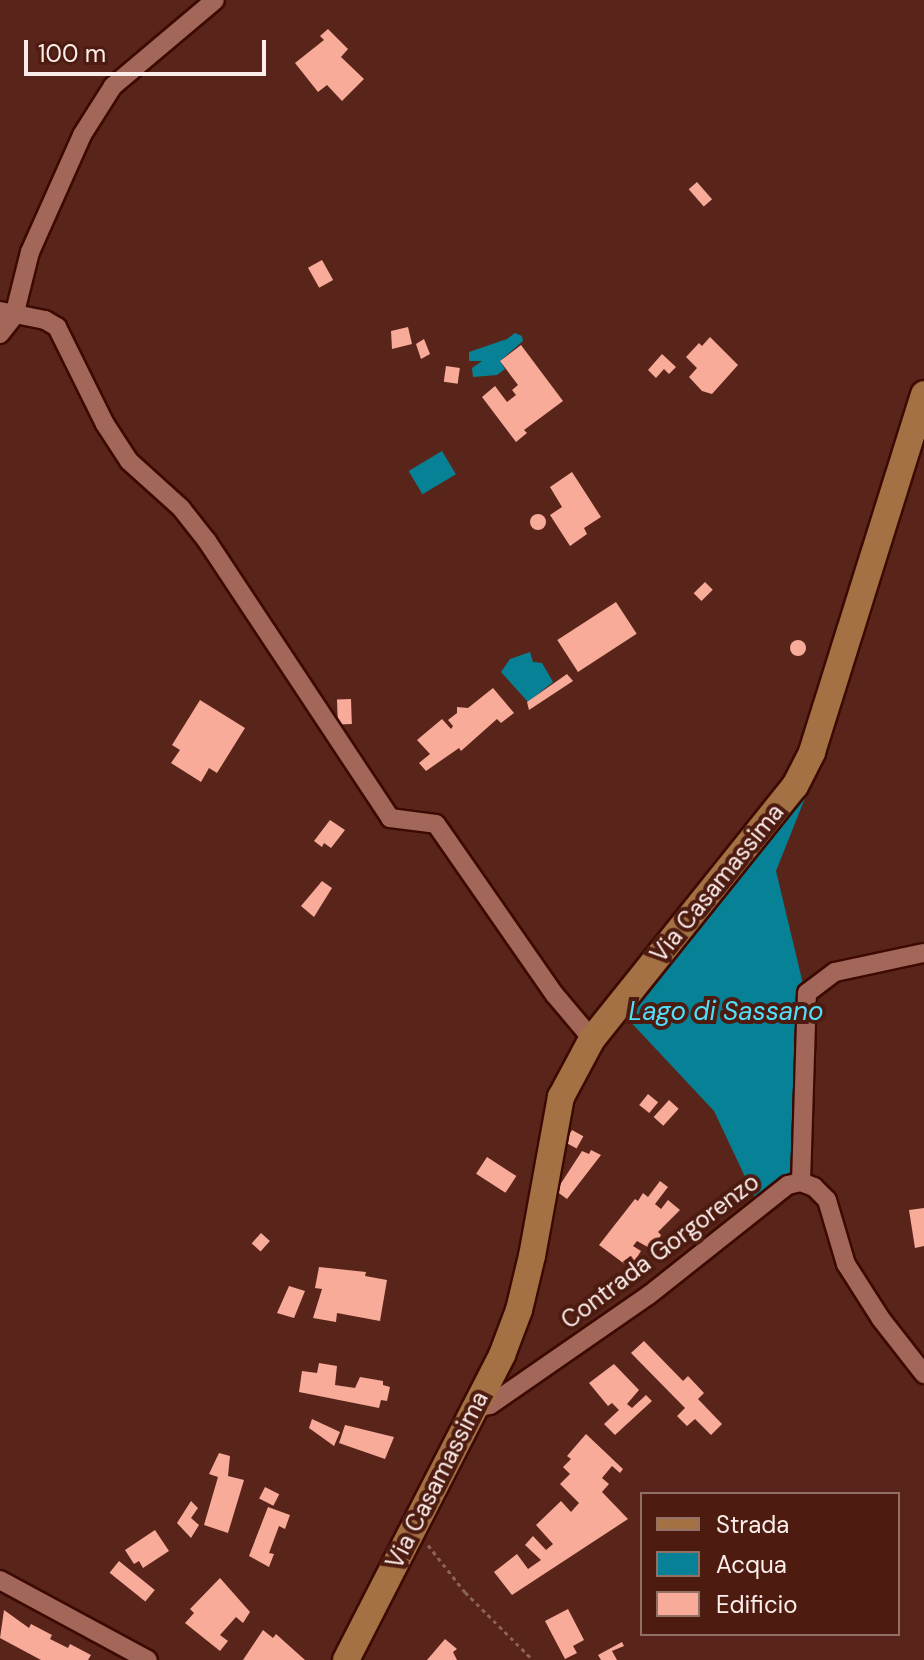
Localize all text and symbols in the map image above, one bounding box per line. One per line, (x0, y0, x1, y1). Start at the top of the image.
scale bar (28, 24, 270, 74)
text: 100 m (38, 38, 106, 69)
street label: Via Casamassima (644, 798, 790, 968)
water label: Lago di Sassano (628, 996, 824, 1028)
street label: Contrada Gorgorenzo (555, 1167, 765, 1335)
street label: Via Casamassima (380, 1386, 494, 1574)
legend (640, 1492, 900, 1636)
text: Strada (716, 1509, 789, 1540)
text: Acqua (716, 1549, 787, 1580)
text: Edificio (716, 1589, 798, 1620)

